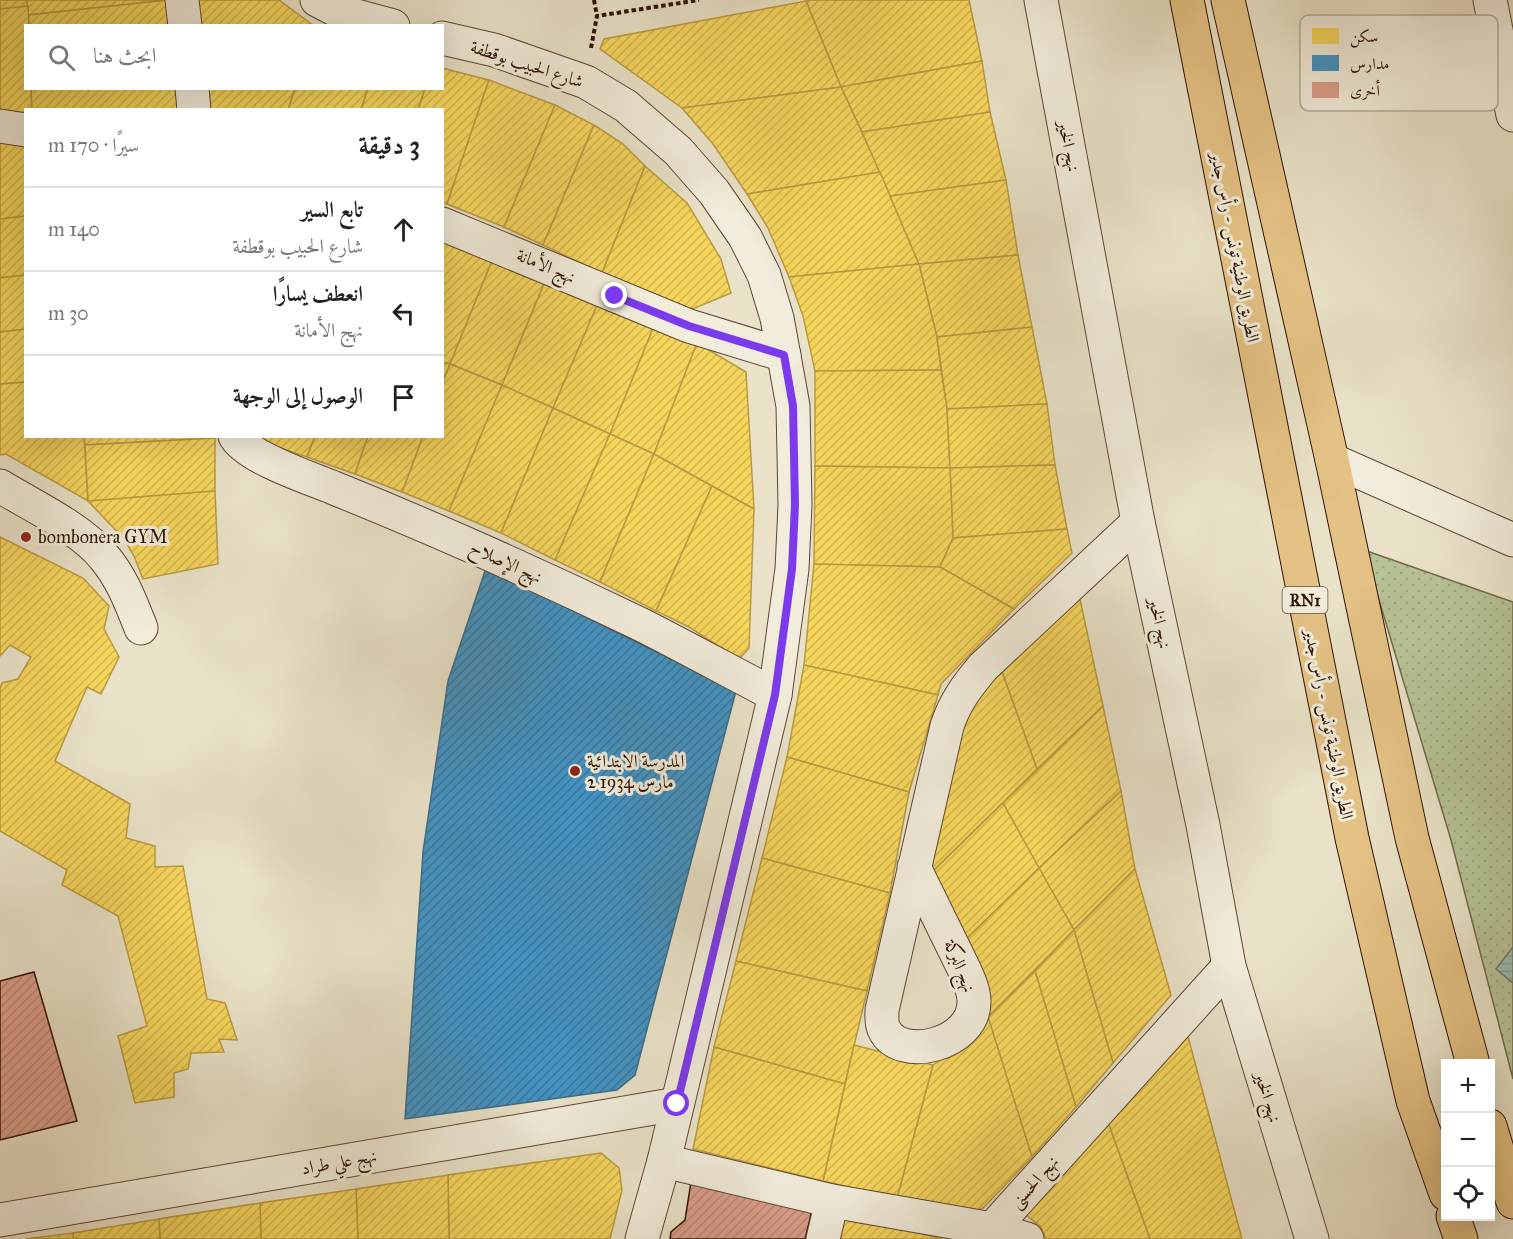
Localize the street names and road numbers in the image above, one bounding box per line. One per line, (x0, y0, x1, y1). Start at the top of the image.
street label: شارع الحبيب بوقطفة (467, 35, 586, 96)
street label: نهج الخير (1048, 117, 1085, 174)
street label: الطريق الوطنية تونس - رأس جدير (1204, 148, 1266, 344)
street label: نهج الأمانة (511, 242, 580, 293)
street label: نهج الإصلاح (464, 536, 546, 593)
road number: RN1 (1282, 587, 1328, 613)
street label: نهج الخير (1139, 593, 1176, 652)
street label: الطريق الوطنية تونس - رأس جدير (1298, 625, 1360, 821)
street label: نهج البركة (935, 936, 980, 997)
street label: نهج الخير (1245, 1067, 1286, 1126)
street label: نهج علي طراد (300, 1145, 379, 1185)
street label: نهج الحسنى (1005, 1151, 1067, 1216)

